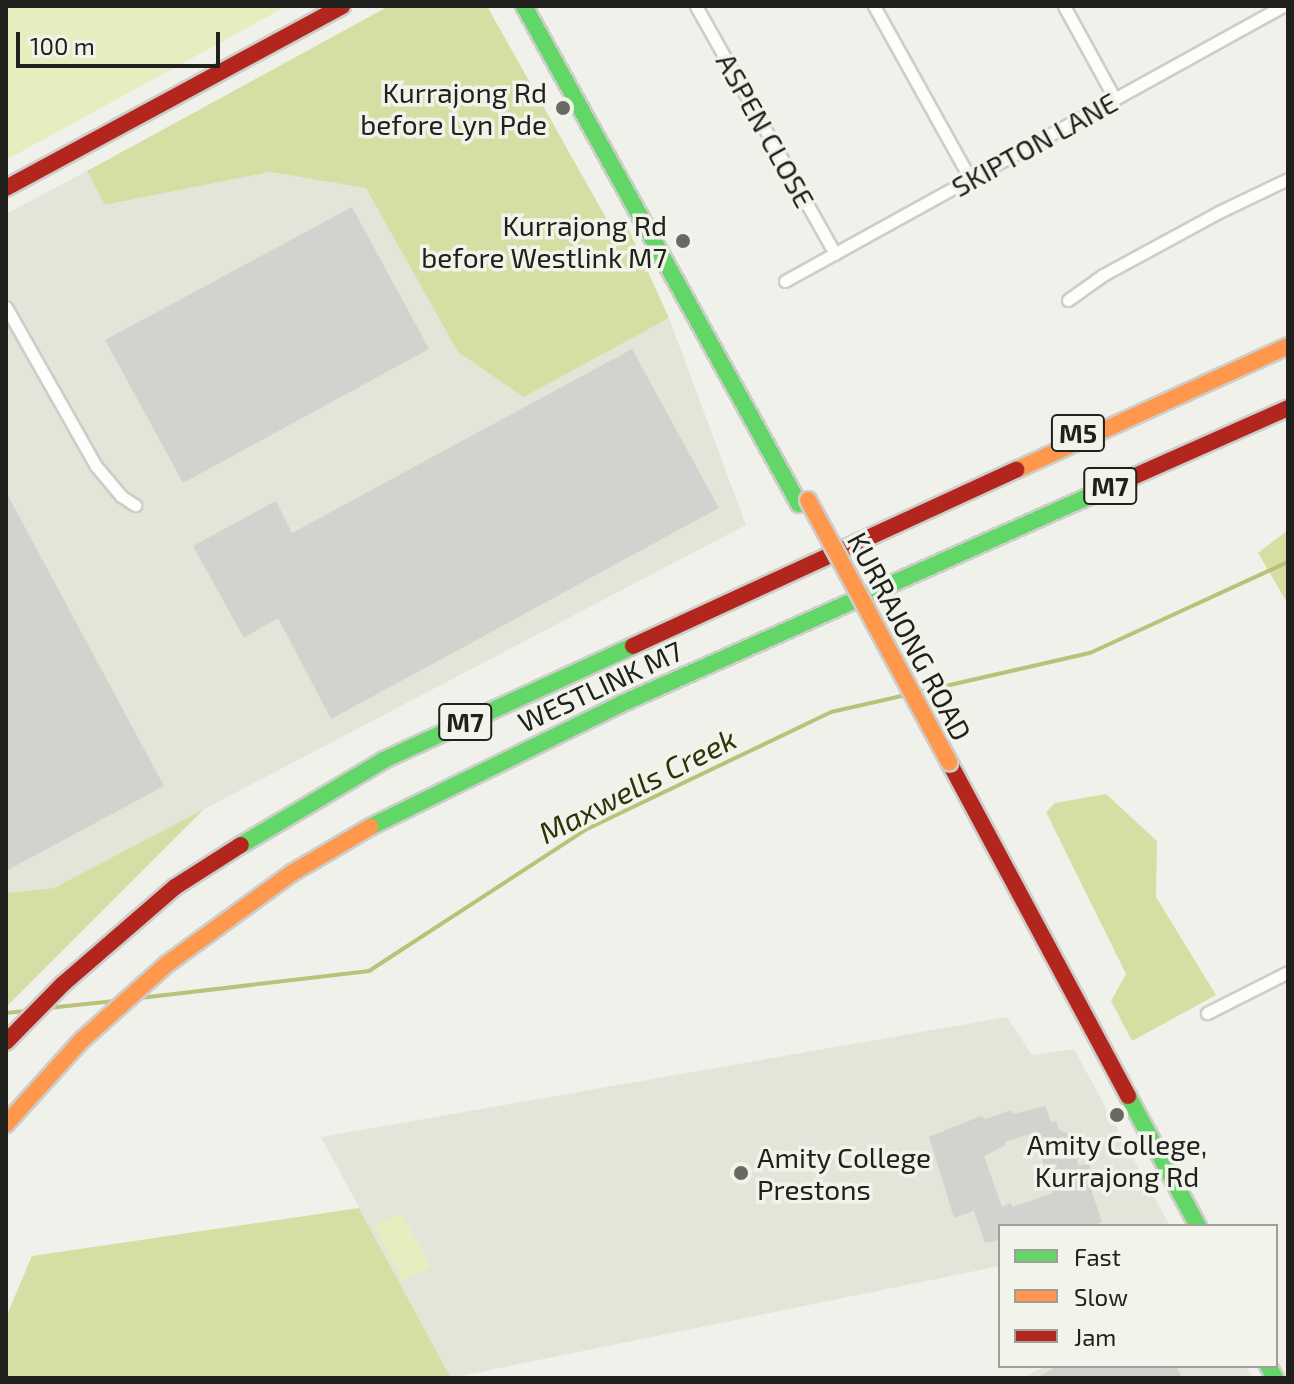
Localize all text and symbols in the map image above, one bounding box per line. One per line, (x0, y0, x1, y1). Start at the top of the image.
scale bar (20, 16, 224, 66)
text: 100 m (30, 31, 95, 60)
street label: ASPEN CLOSE (710, 47, 822, 213)
place label: Kurrajong Rd before Lyn Pde (360, 75, 547, 141)
street label: SKIPTON LANE (945, 85, 1123, 203)
marker: Kurrajong Rd before Lyn Pde (554, 99, 572, 117)
place label: Kurrajong Rd before Westlink M7 (421, 208, 667, 274)
marker: Kurrajong Rd before Westlink M7 (674, 232, 692, 250)
road number: M5 (1050, 411, 1106, 455)
road number: M7 (1082, 464, 1138, 508)
street label: KURRAJONG ROAD (841, 526, 979, 746)
street label: WESTLINK M7 (513, 633, 687, 739)
road number: M7 (437, 700, 493, 744)
water label: Maxwells Creek (532, 720, 742, 850)
marker: Amity College, Kurrajong Rd (1108, 1106, 1126, 1124)
place label: Amity College, Kurrajong Rd (1026, 1127, 1208, 1193)
place label: Amity College Prestons (757, 1140, 932, 1206)
marker: Amity College Prestons (732, 1164, 750, 1182)
legend (998, 1224, 1278, 1368)
text: Fast (1074, 1242, 1121, 1271)
text: Slow (1074, 1282, 1128, 1311)
text: Jam (1074, 1322, 1116, 1351)

